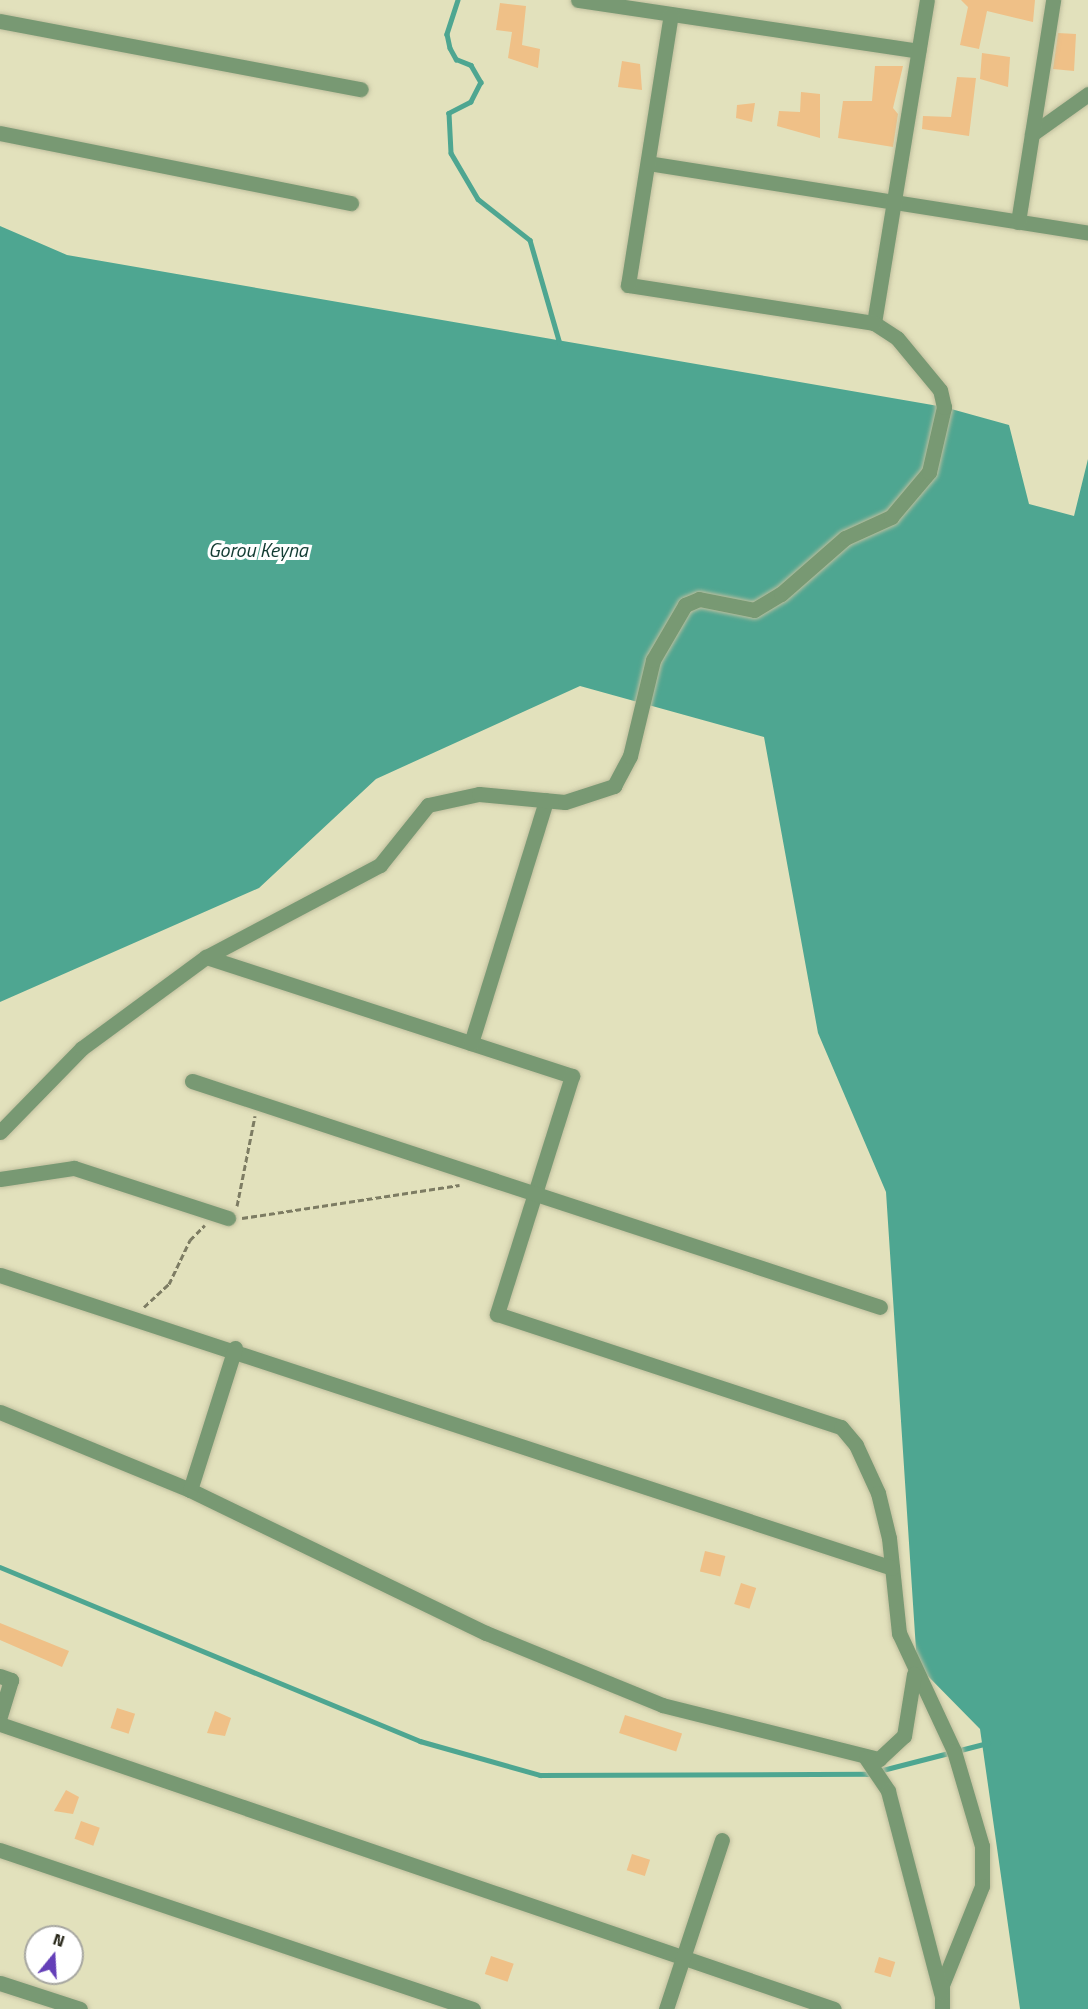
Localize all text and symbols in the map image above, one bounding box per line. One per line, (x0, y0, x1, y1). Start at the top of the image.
water label: Gorou Keyna (208, 537, 308, 561)
north arrow (24, 1925, 84, 1985)
text: N (50, 1927, 68, 1953)

